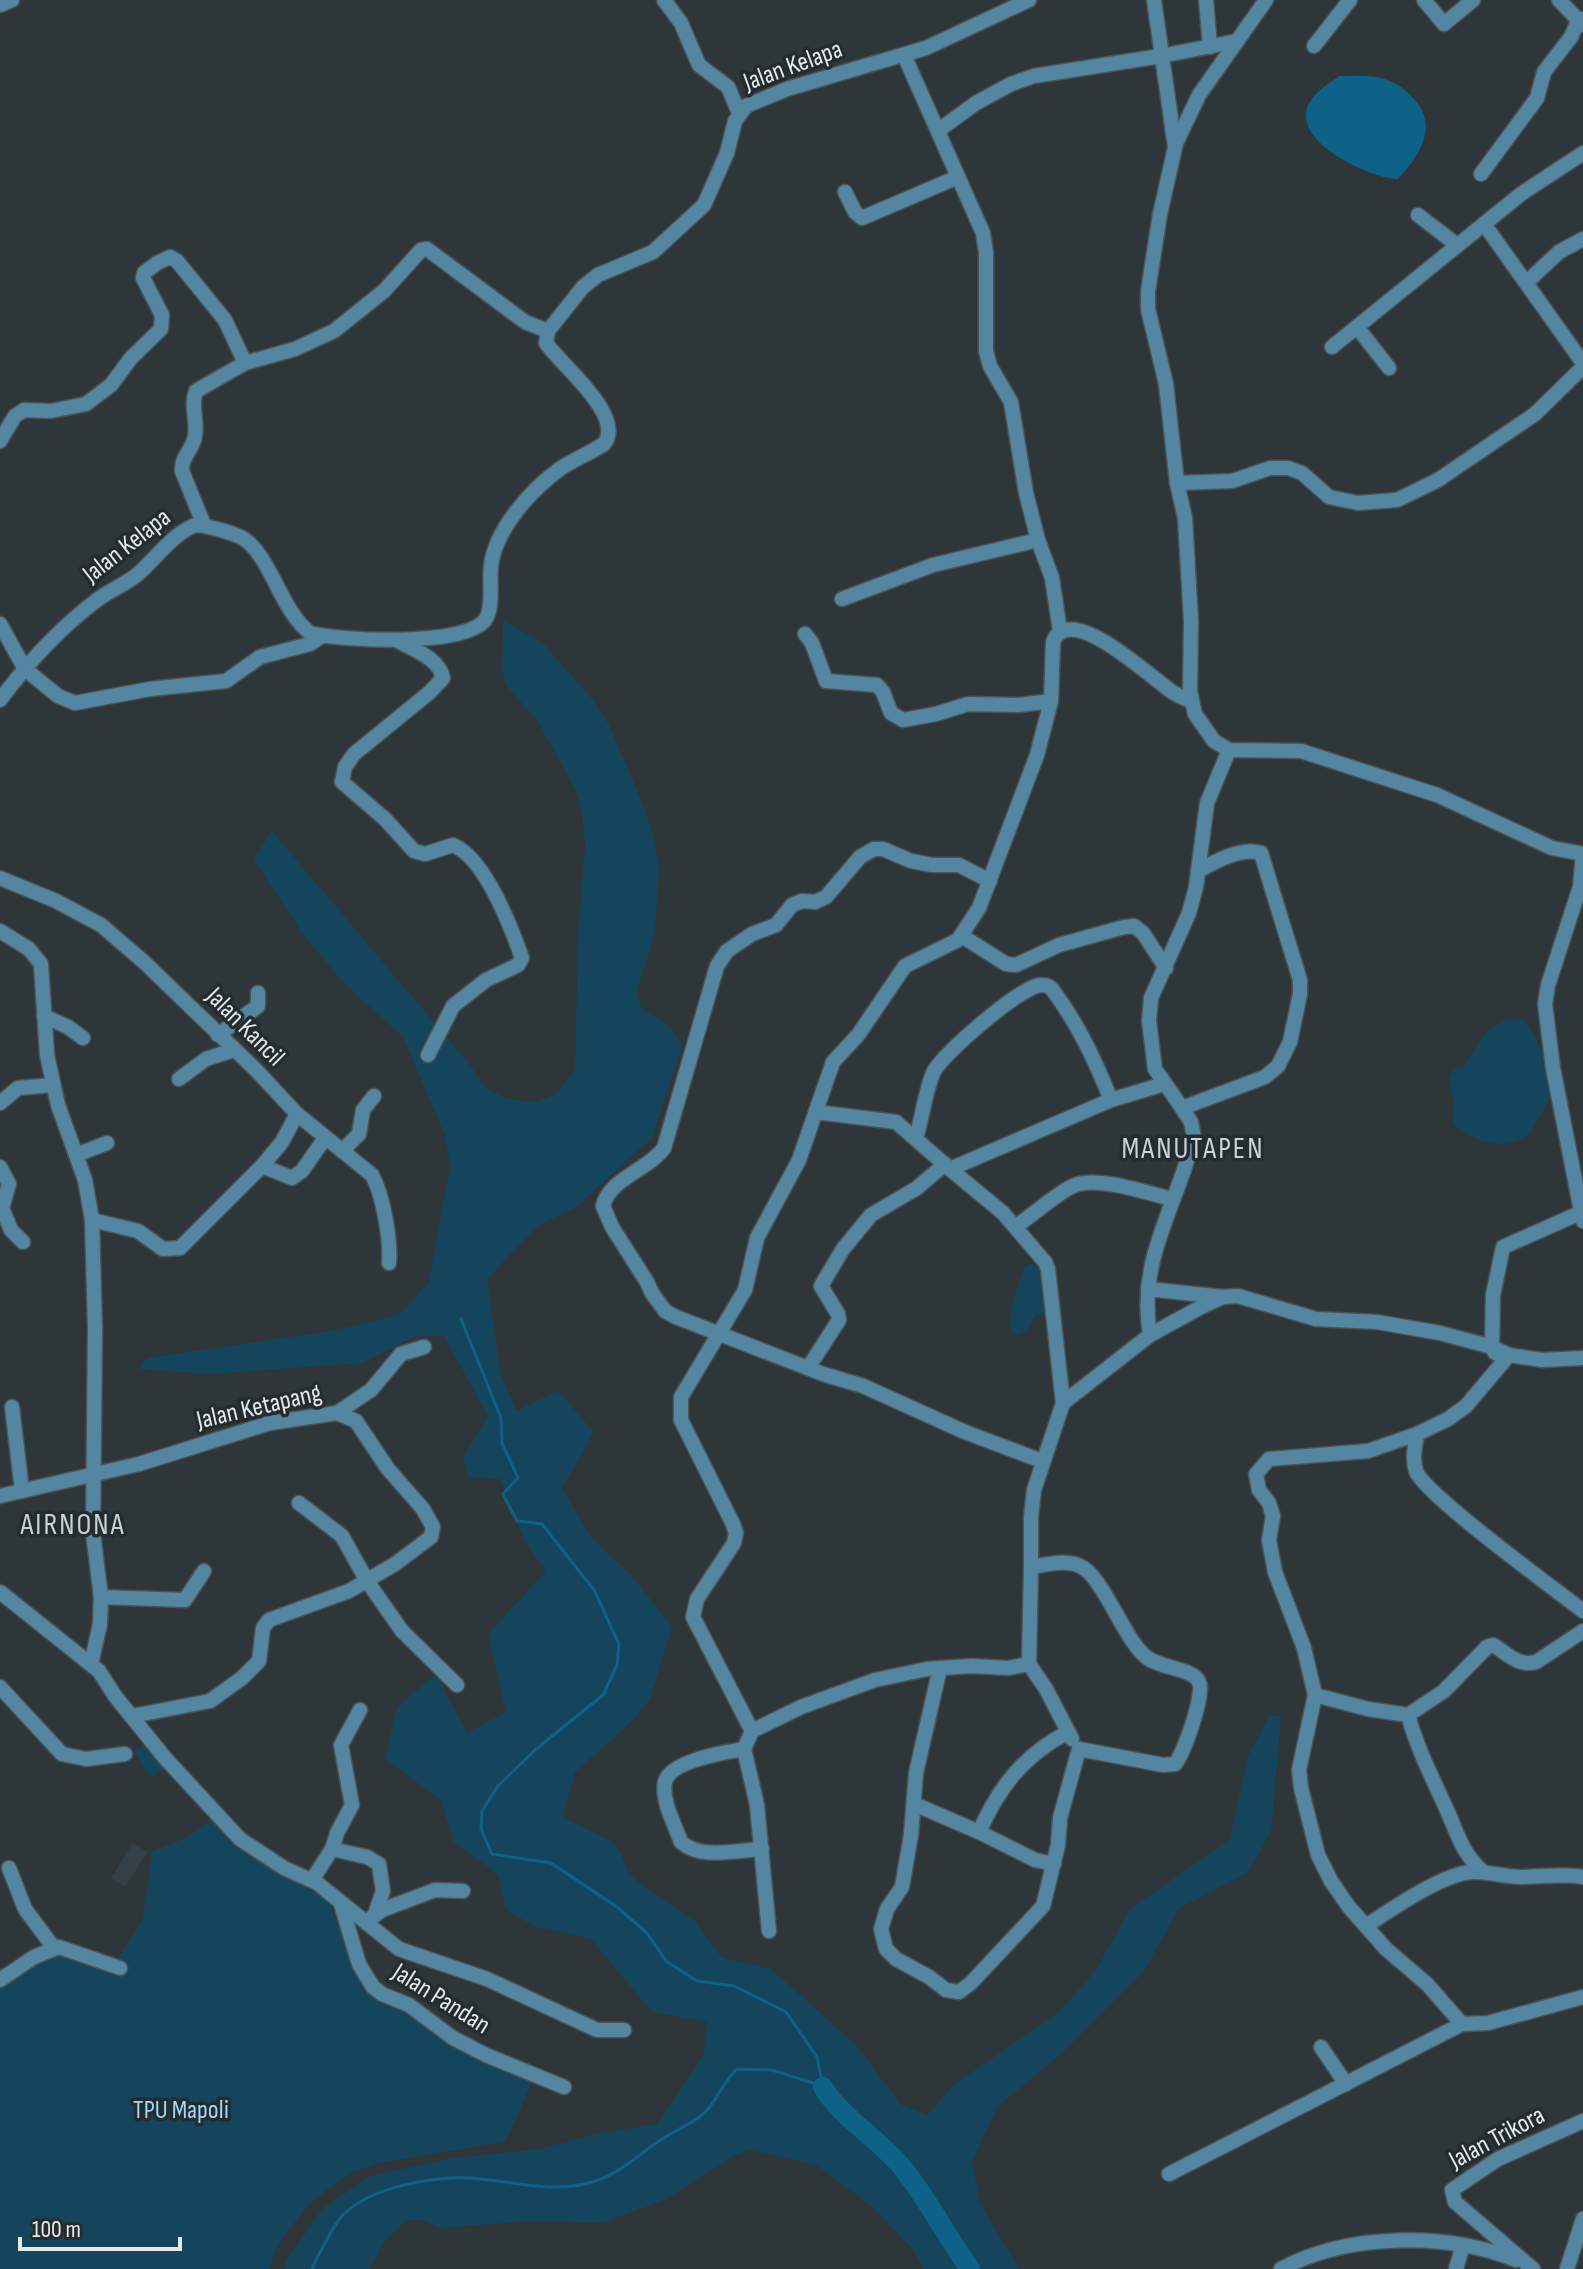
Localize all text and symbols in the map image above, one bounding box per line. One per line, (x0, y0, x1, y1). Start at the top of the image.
street label: Jalan Kelapa (738, 34, 847, 98)
street label: Jalan Kelapa (76, 502, 177, 590)
street label: Jalan Kancil (199, 981, 291, 1073)
district label: MANUTAPEN (1122, 1131, 1264, 1167)
street label: Jalan Ketapang (193, 1378, 324, 1437)
district label: AIRNONA (20, 1507, 126, 1543)
street label: Jalan Pandan (386, 1956, 496, 2041)
park label: TPU Mapoli (133, 2095, 229, 2126)
street label: Jalan Trikora (1443, 2100, 1550, 2177)
scale bar (20, 2201, 180, 2251)
text: 100 m (32, 2215, 81, 2244)

